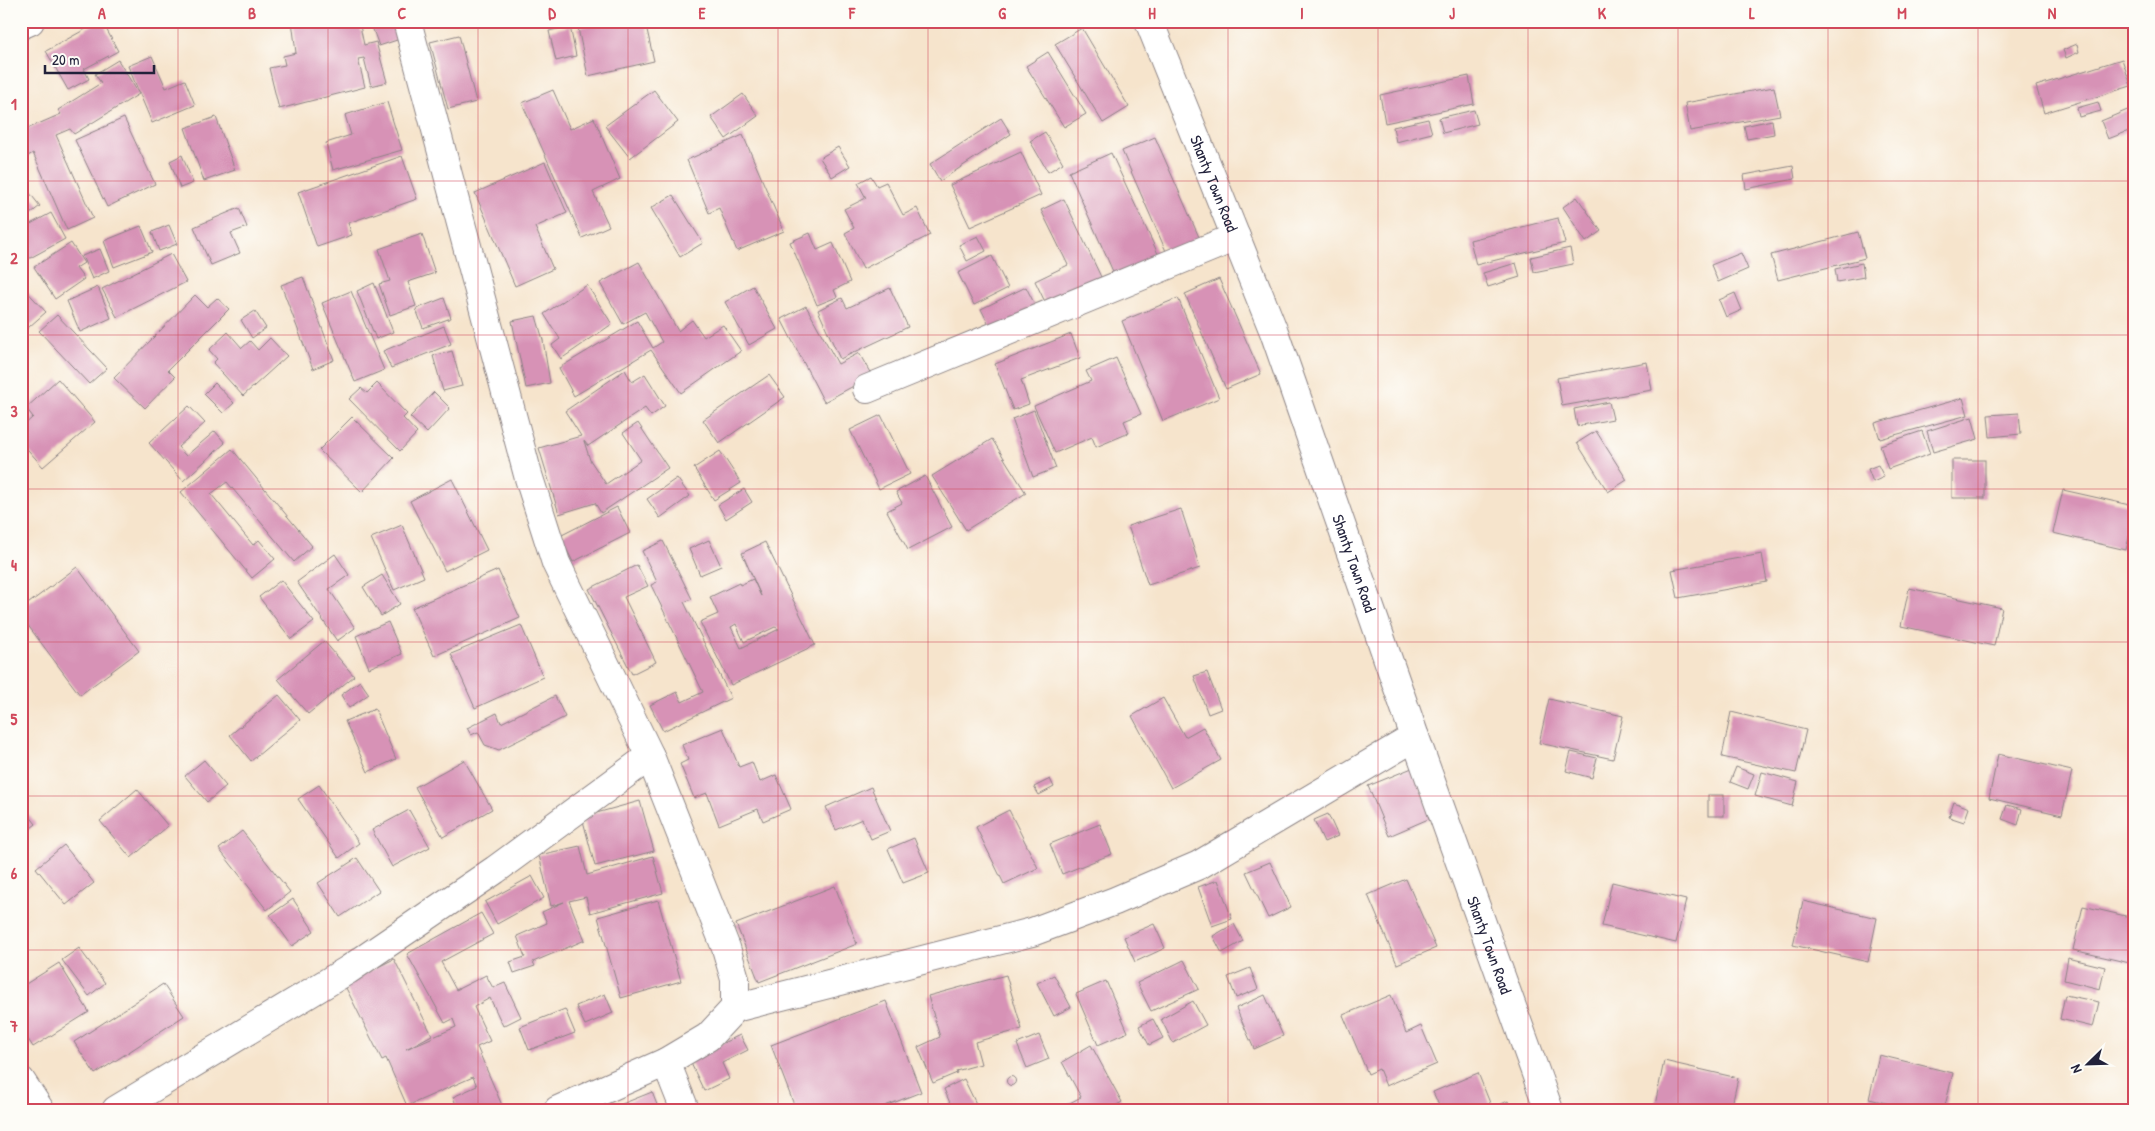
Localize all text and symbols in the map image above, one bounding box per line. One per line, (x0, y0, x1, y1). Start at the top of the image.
text: A (98, 2, 106, 24)
text: B (248, 2, 256, 24)
text: C (398, 2, 407, 24)
text: D (548, 2, 556, 24)
text: E (698, 2, 706, 24)
text: F (848, 2, 856, 24)
text: G (998, 2, 1006, 24)
text: H (1148, 2, 1156, 24)
text: I (1300, 2, 1304, 24)
text: J (1449, 2, 1455, 24)
text: K (1598, 2, 1607, 24)
text: L (1749, 2, 1755, 24)
text: M (1897, 2, 1907, 24)
text: N (2048, 2, 2057, 24)
scale bar (45, 42, 154, 74)
text: 20 m (52, 49, 79, 70)
text: 1 (11, 93, 17, 115)
street label: Shanty Town Road (1185, 132, 1244, 235)
text: 2 (10, 247, 18, 269)
text: 3 (10, 400, 18, 422)
street label: Shanty Town Road (1327, 511, 1382, 615)
text: 4 (11, 554, 17, 576)
text: 5 (11, 708, 18, 730)
text: 6 (11, 862, 18, 884)
street label: Shanty Town Road (1462, 893, 1517, 997)
text: 7 (9, 1015, 18, 1037)
north arrow (2062, 1038, 2112, 1088)
text: N (2065, 1062, 2086, 1076)

